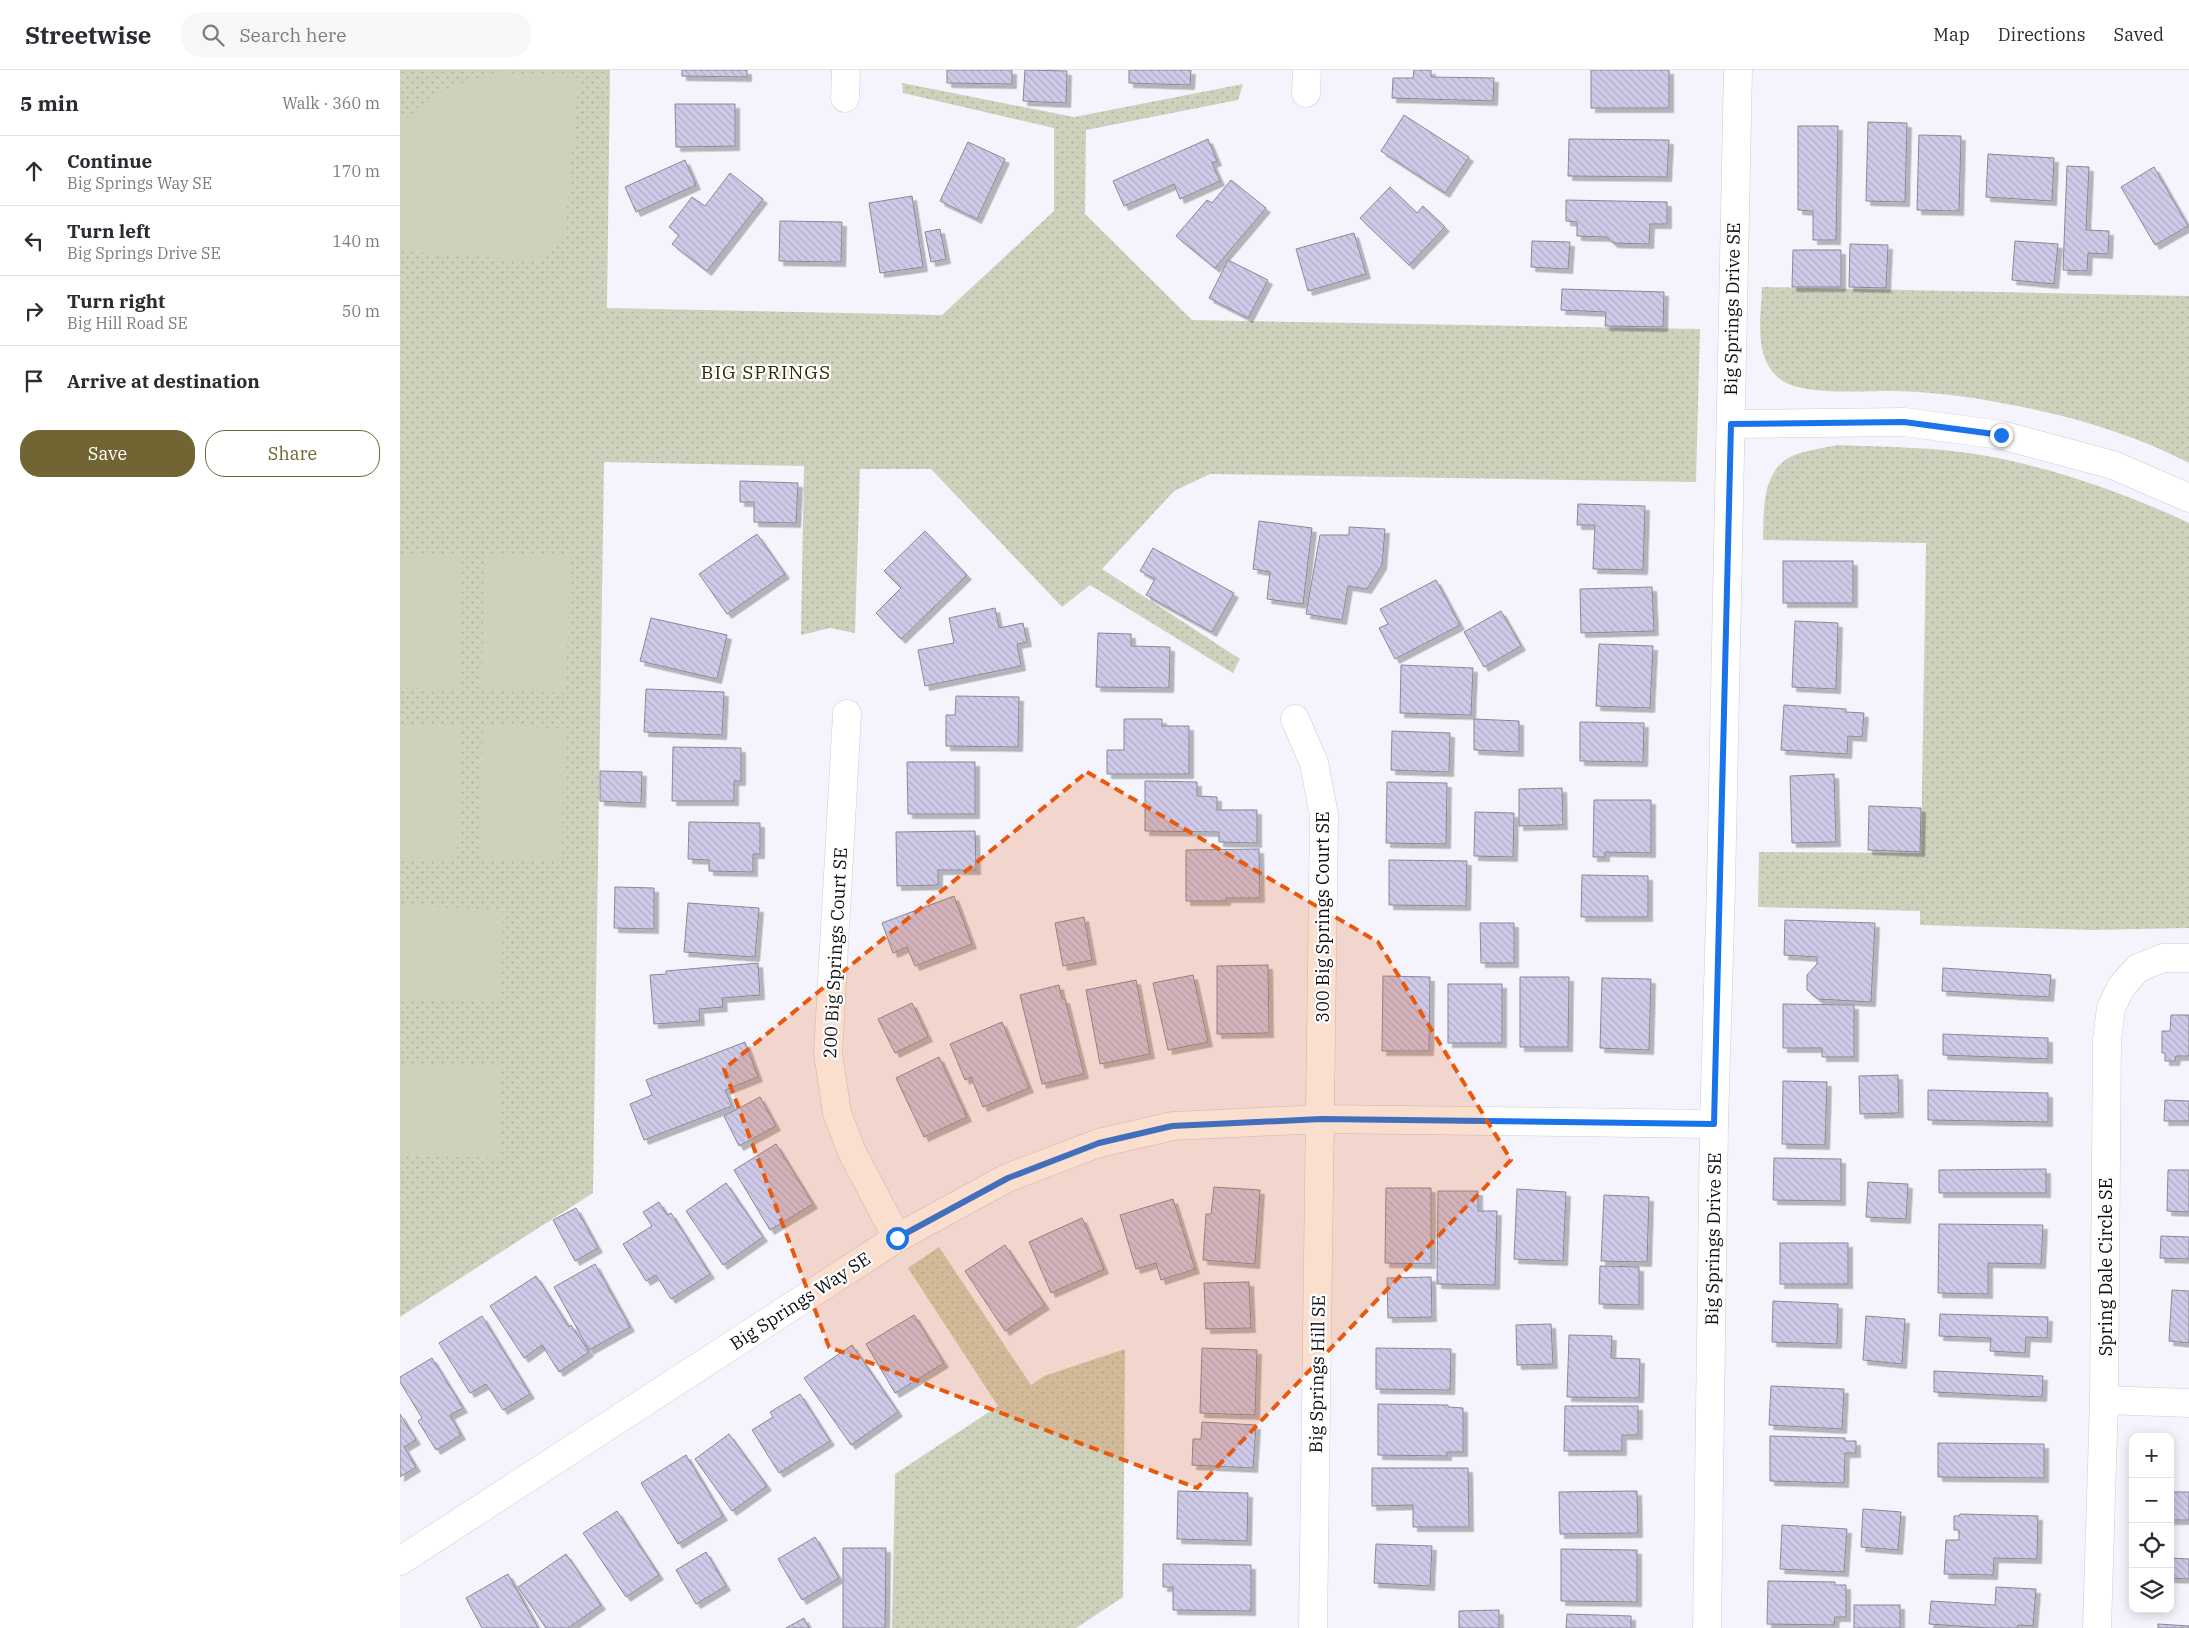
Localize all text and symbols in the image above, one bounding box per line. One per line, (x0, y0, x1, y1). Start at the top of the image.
search box (181, 12, 531, 57)
text: Streetwise (25, 19, 151, 51)
icon: search (199, 21, 227, 49)
text: Search here (239, 23, 346, 47)
text: Map (1933, 23, 1970, 46)
text: Directions (1998, 23, 2086, 46)
text: Saved (2114, 23, 2164, 46)
text: 5 min (20, 89, 79, 117)
text: Walk · 360 m (282, 93, 380, 113)
text: Continue (67, 149, 152, 173)
icon: ahead (20, 157, 48, 185)
text: 170 m (332, 161, 380, 181)
text: Big Springs Way SE (67, 173, 212, 193)
text: Turn left (67, 219, 150, 243)
street label: Big Springs Drive SE (1719, 222, 1745, 396)
icon: left (20, 227, 48, 255)
text: 140 m (332, 231, 380, 251)
text: Big Springs Drive SE (67, 243, 221, 263)
text: Turn right (67, 289, 165, 313)
icon: right (20, 297, 48, 325)
text: 50 m (342, 301, 380, 321)
text: Big Hill Road SE (67, 313, 188, 333)
district label: BIG SPRINGS (701, 360, 831, 384)
icon: arrive (20, 367, 48, 395)
text: Arrive at destination (67, 369, 260, 393)
route end (1990, 424, 2013, 447)
button: Save (20, 430, 195, 477)
button: Share (205, 430, 380, 477)
street label: 300 Big Springs Court SE (1311, 811, 1334, 1023)
street label: 200 Big Springs Court SE (818, 847, 852, 1059)
street label: Big Springs Drive SE (1700, 1152, 1726, 1326)
street label: Spring Dale Circle SE (2094, 1178, 2117, 1356)
route start (886, 1227, 909, 1250)
street label: Big Springs Way SE (725, 1247, 875, 1355)
street label: Big Springs Hill SE (1304, 1295, 1330, 1453)
map controls (2129, 1433, 2174, 1613)
button: + (2129, 1433, 2174, 1478)
button: − (2129, 1478, 2174, 1523)
button: locate (2129, 1523, 2174, 1568)
button: layers (2129, 1568, 2174, 1613)

